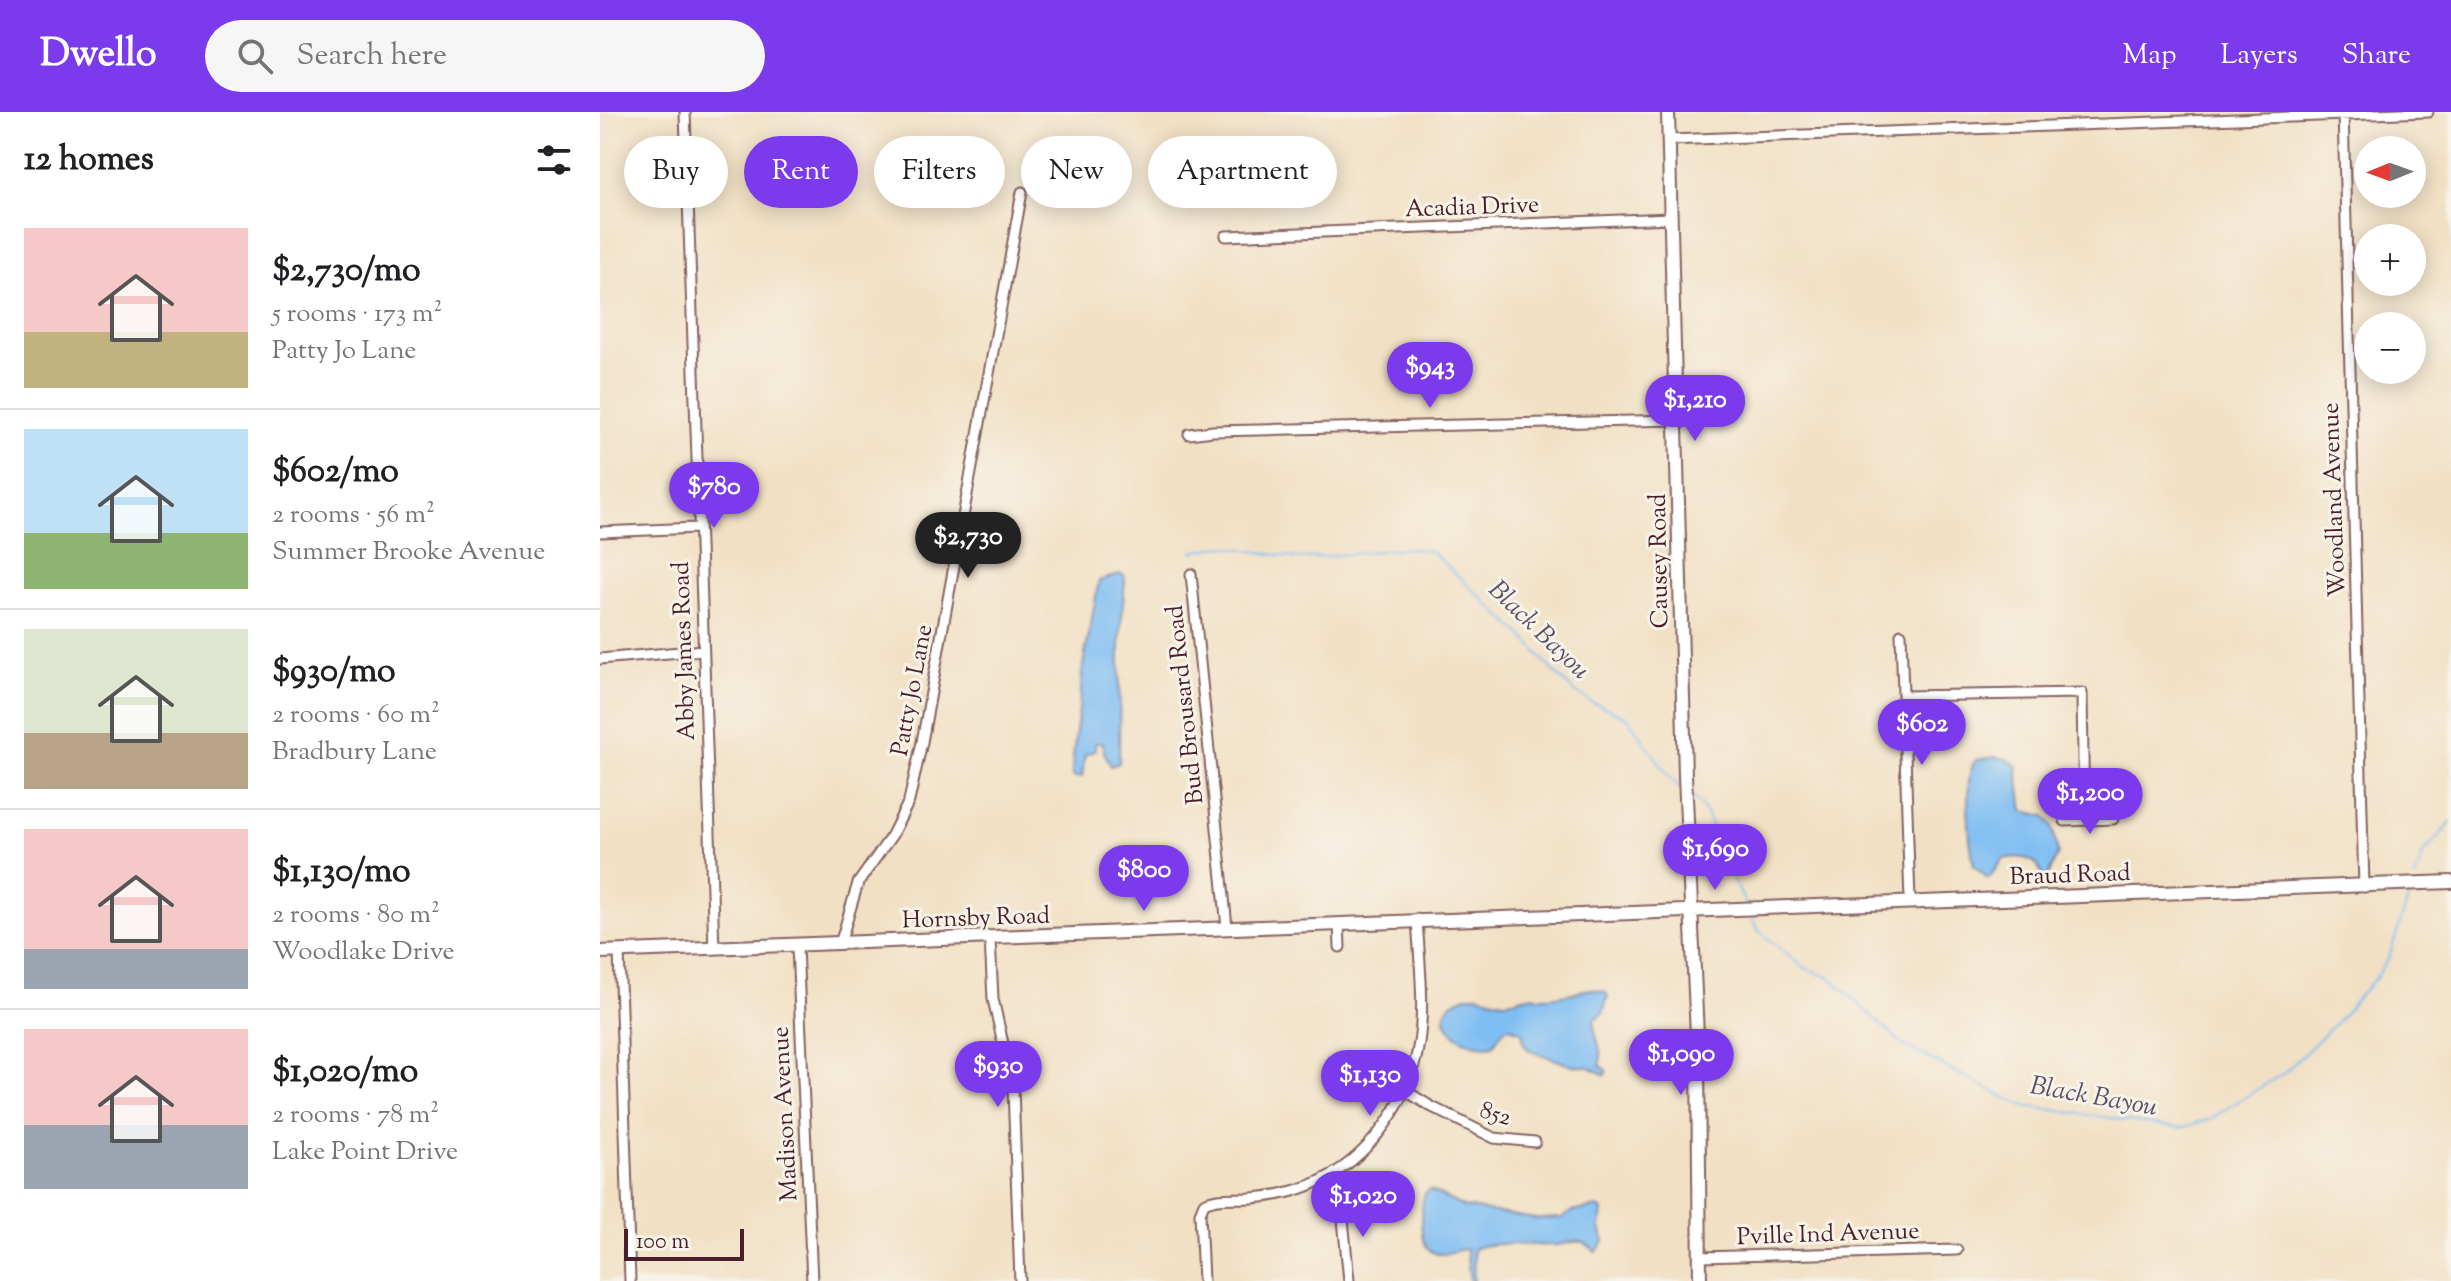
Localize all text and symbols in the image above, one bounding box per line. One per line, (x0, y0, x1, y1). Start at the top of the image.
search box (205, 20, 765, 92)
text: Dwello (40, 29, 157, 83)
icon: search (233, 34, 277, 78)
text: Search here (297, 35, 447, 78)
text: Map (2123, 36, 2176, 76)
text: Layers (2220, 36, 2298, 76)
text: Share (2342, 36, 2411, 76)
text: 12 homes (24, 136, 154, 185)
chip: Buy (624, 136, 728, 208)
chip: Rent (744, 136, 858, 208)
chip: Filters (874, 136, 1005, 208)
chip: New (1021, 136, 1132, 208)
chip: Apartment (1148, 136, 1337, 208)
north arrow (2354, 136, 2426, 208)
map controls (2354, 136, 2426, 384)
icon: filters (532, 138, 576, 182)
street label: Acadia Drive (1404, 189, 1540, 227)
button: + (2354, 224, 2426, 296)
text: $2,730/mo (272, 247, 420, 296)
icon: home (88, 260, 184, 356)
text: 5 rooms · 173 m² (272, 296, 442, 333)
button: − (2354, 312, 2426, 384)
text: Patty Jo Lane (272, 333, 416, 370)
pin: $943 (1383, 342, 1477, 410)
text: $943 (1405, 349, 1455, 386)
pin: $1,210 (1630, 375, 1760, 443)
text: $1,210 (1663, 382, 1727, 419)
street label: Woodland Avenue (2315, 402, 2355, 598)
text: $602/mo (272, 448, 399, 497)
icon: home (88, 461, 184, 557)
pin: $780 (667, 462, 761, 530)
text: $780 (687, 469, 741, 506)
street label: Causey Road (1642, 493, 1678, 629)
text: 2 rooms · 56 m² (272, 497, 435, 534)
pin: $2,730 (903, 512, 1033, 580)
text: $2,730 (933, 519, 1003, 556)
text: Summer Brooke Avenue (272, 534, 545, 571)
street label: Abby James Road (665, 560, 705, 741)
water label: Black Bayou (1479, 573, 1598, 689)
street label: Bud Brousard Road (1159, 603, 1213, 806)
street label: Patty Jo Lane (884, 622, 942, 759)
text: $930/mo (272, 648, 396, 697)
icon: home (88, 661, 184, 757)
text: 2 rooms · 60 m² (272, 697, 440, 734)
pin: $602 (1875, 699, 1969, 767)
text: $602 (1896, 706, 1948, 743)
text: Bradbury Lane (272, 734, 437, 771)
pin: $1,200 (2025, 768, 2155, 836)
text: $1,200 (2056, 775, 2124, 812)
pin: $1,690 (1650, 824, 1780, 892)
text: $1,690 (1681, 831, 1749, 868)
pin: $800 (1097, 845, 1191, 913)
text: $1,130/mo (272, 848, 411, 897)
text: $800 (1117, 852, 1171, 889)
street label: Braud Road (2009, 857, 2132, 895)
icon: home (88, 861, 184, 957)
text: 2 rooms · 80 m² (272, 897, 440, 934)
street label: Hornsby Road (902, 899, 1051, 939)
text: Woodlake Drive (272, 934, 455, 971)
street label: Madison Avenue (764, 1026, 808, 1202)
pin: $1,090 (1616, 1029, 1746, 1097)
text: $1,090 (1647, 1036, 1715, 1073)
pin: $930 (951, 1041, 1045, 1109)
text: $1,020/mo (272, 1048, 418, 1097)
text: $930 (973, 1048, 1023, 1085)
pin: $1,130 (1305, 1050, 1435, 1118)
text: $1,130 (1339, 1057, 1401, 1094)
icon: home (88, 1061, 184, 1157)
water label: Black Bayou (2027, 1068, 2160, 1127)
street label: 852 (1475, 1094, 1516, 1136)
text: 2 rooms · 78 m² (272, 1097, 439, 1134)
text: Lake Point Drive (272, 1134, 458, 1171)
pin: $1,020 (1298, 1171, 1428, 1239)
text: $1,020 (1329, 1178, 1397, 1215)
street label: Pville Ind Avenue (1736, 1215, 1920, 1255)
scale bar (624, 1225, 744, 1261)
text: 100 m (636, 1227, 689, 1259)

